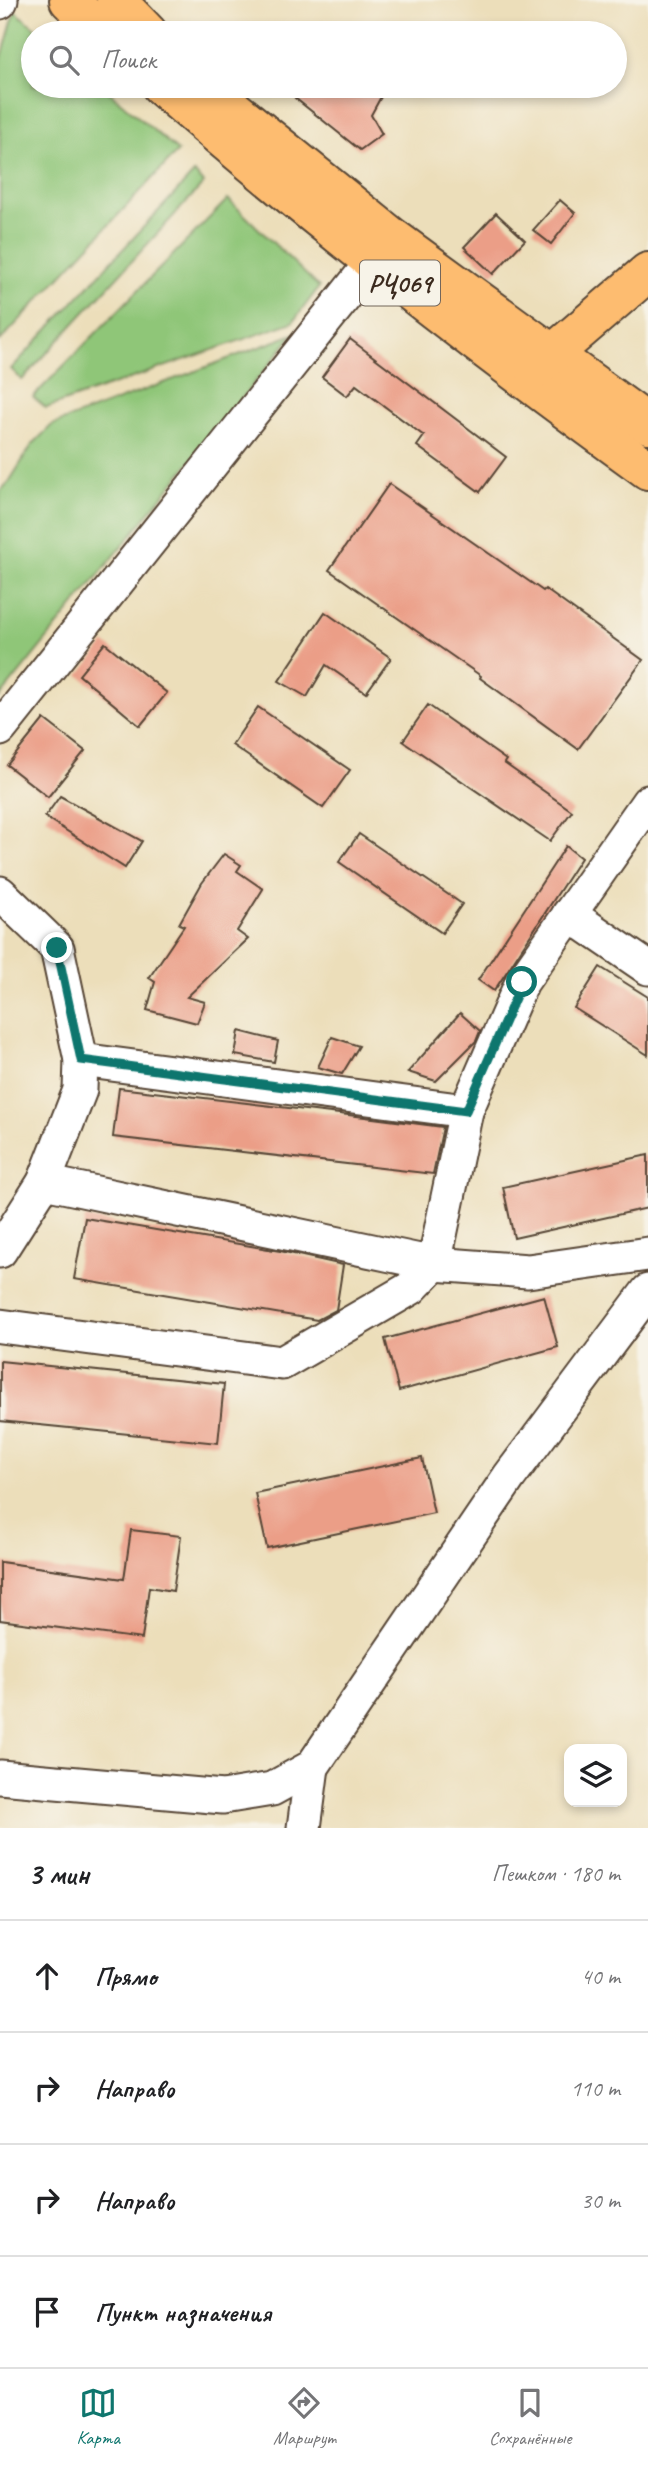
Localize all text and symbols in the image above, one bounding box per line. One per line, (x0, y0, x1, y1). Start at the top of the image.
search box (21, 21, 627, 98)
icon: search (45, 41, 83, 79)
text: Поиск (101, 43, 156, 76)
road number: РҶ069 (360, 260, 440, 306)
route end (41, 932, 72, 963)
route start (506, 966, 537, 997)
map controls (564, 1744, 627, 1807)
button: layers (564, 1744, 627, 1807)
text: 3 мин (28, 1855, 89, 1893)
text: Пешком · 180 m (492, 1859, 620, 1888)
icon: ahead (28, 1957, 66, 1995)
text: Прямо (95, 1960, 157, 1993)
text: 40 m (581, 1962, 620, 1991)
icon: right (28, 2069, 66, 2107)
text: Направо (95, 2072, 174, 2105)
text: 110 m (571, 2074, 620, 2103)
icon: right (28, 2181, 66, 2219)
text: Направо (95, 2184, 174, 2217)
text: 30 m (581, 2186, 620, 2215)
icon: arrive (28, 2293, 66, 2331)
text: Пункт назначения (95, 2296, 271, 2329)
tab: Карта (77, 2384, 120, 2450)
tab: Маршрут (273, 2384, 336, 2450)
tab: Сохранённые (489, 2384, 571, 2450)

